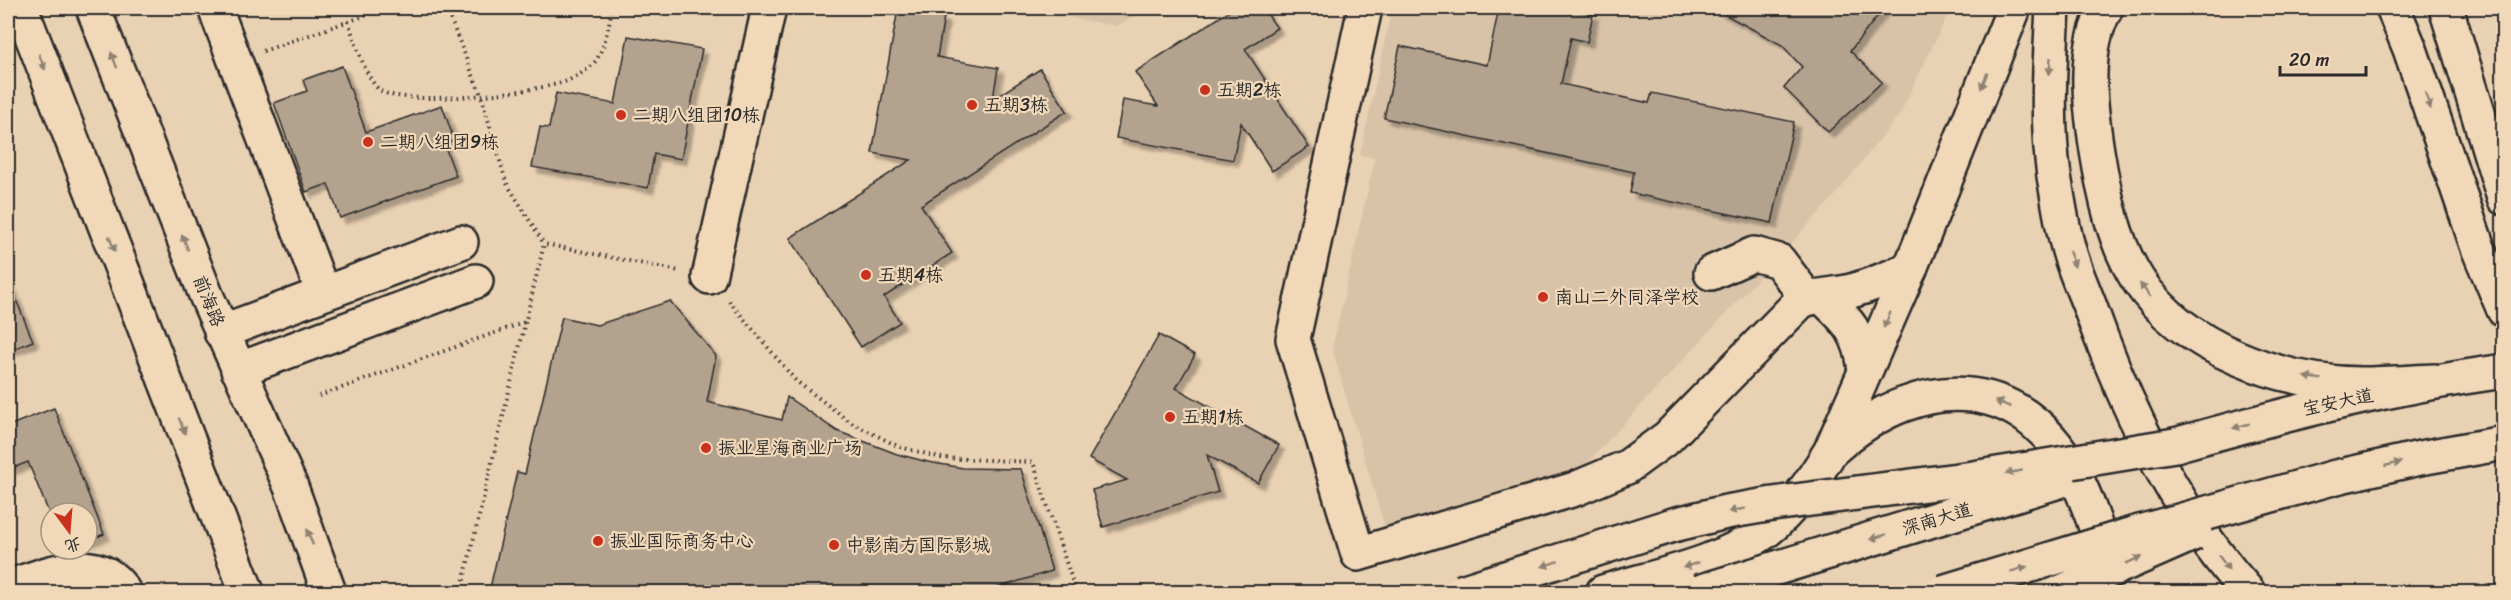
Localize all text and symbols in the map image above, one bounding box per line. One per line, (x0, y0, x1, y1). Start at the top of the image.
scale bar (2280, 39, 2366, 77)
text: 20 m (2289, 44, 2329, 76)
one-way arrow (109, 51, 118, 69)
one-way arrow (38, 53, 47, 71)
one-way arrow (2046, 56, 2055, 75)
one-way arrow (1979, 73, 1989, 91)
place label: 五期2栋 (1217, 74, 1281, 106)
marker: 五期2栋 (1198, 83, 1212, 97)
place label: 五期3栋 (984, 89, 1048, 121)
one-way arrow (2424, 93, 2433, 111)
marker: 五期3栋 (965, 98, 979, 112)
place label: 二期八组团10栋 (633, 99, 760, 131)
marker: 二期八组团10栋 (614, 108, 628, 122)
place label: 二期八组团9栋 (380, 126, 499, 158)
marker: 二期八组团9栋 (361, 135, 375, 149)
one-way arrow (180, 233, 189, 251)
one-way arrow (107, 236, 117, 254)
one-way arrow (2068, 250, 2077, 268)
place label: 五期4栋 (878, 259, 943, 291)
marker: 五期4栋 (859, 268, 873, 282)
street label: 前海路 (184, 270, 234, 332)
place label: 南山二外同泽学校 (1555, 281, 1699, 313)
one-way arrow (2139, 282, 2152, 298)
marker: 南山二外同泽学校 (1536, 290, 1550, 304)
one-way arrow (1882, 312, 1892, 330)
one-way arrow (2304, 374, 2323, 383)
street label: 宝安大道 (2299, 379, 2377, 425)
one-way arrow (1994, 398, 2012, 408)
place label: 五期1栋 (1182, 401, 1244, 433)
marker: 五期1栋 (1163, 410, 1177, 424)
one-way arrow (177, 418, 187, 436)
one-way arrow (2232, 422, 2250, 431)
place label: 振业星海商业广场 (718, 432, 862, 464)
marker: 振业星海商业广场 (699, 441, 713, 455)
one-way arrow (2384, 458, 2402, 468)
one-way arrow (2004, 467, 2023, 476)
street label: 深南大道 (1898, 493, 1976, 545)
north arrow (39, 501, 99, 561)
one-way arrow (1728, 506, 1747, 515)
place label: 振业国际商务中心 (610, 525, 754, 557)
one-way arrow (304, 528, 314, 546)
text: 北 (61, 529, 85, 561)
place label: 中影南方国际影城 (846, 529, 990, 561)
one-way arrow (1869, 533, 1887, 542)
marker: 振业国际商务中心 (591, 534, 605, 548)
marker: 中影南方国际影城 (827, 538, 841, 552)
one-way arrow (2218, 555, 2230, 571)
one-way arrow (2125, 556, 2142, 565)
one-way arrow (1541, 559, 1559, 569)
one-way arrow (1682, 561, 1700, 570)
one-way arrow (2010, 564, 2028, 573)

